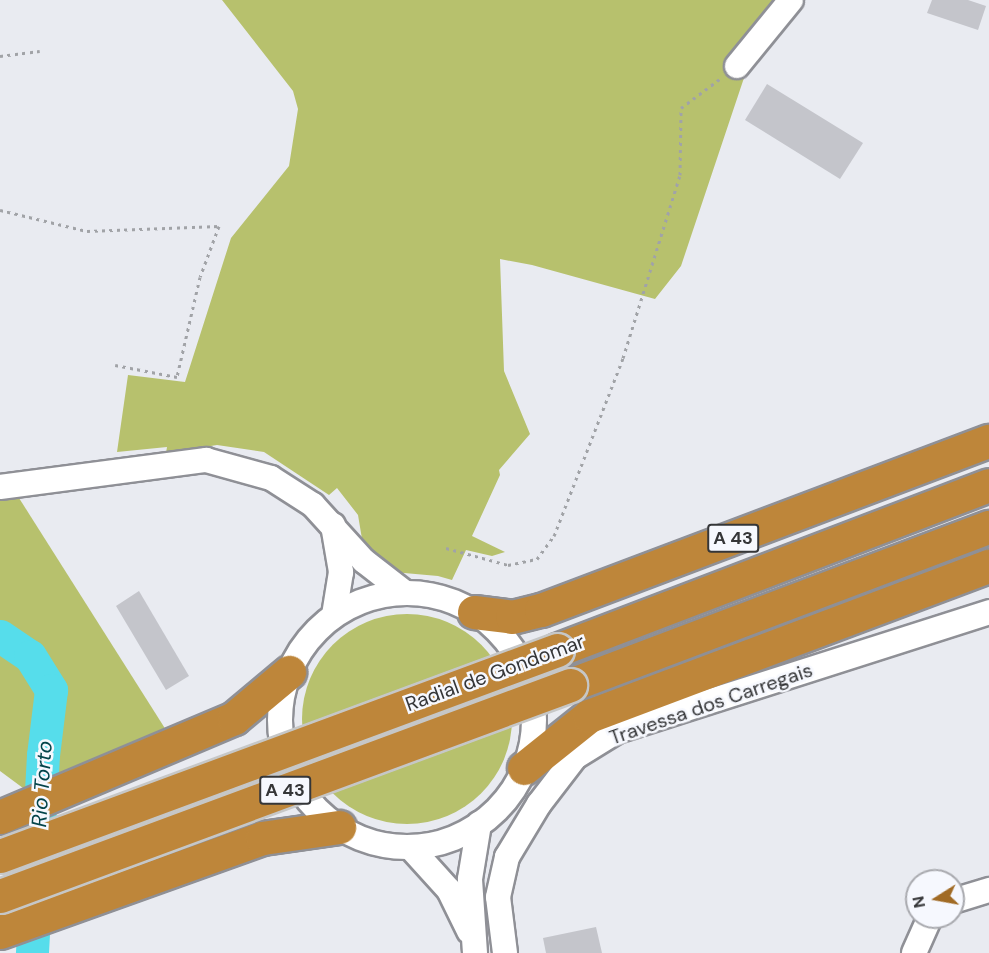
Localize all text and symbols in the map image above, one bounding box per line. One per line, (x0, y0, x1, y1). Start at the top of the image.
road number: A 43 (706, 523, 760, 553)
street label: Radial de Gondomar (402, 629, 588, 717)
street label: Travessa dos Carregais (606, 658, 816, 750)
water label: Rio Torto (26, 740, 58, 828)
road number: A 43 (258, 775, 312, 805)
north arrow (905, 869, 965, 929)
text: N (907, 894, 930, 910)

